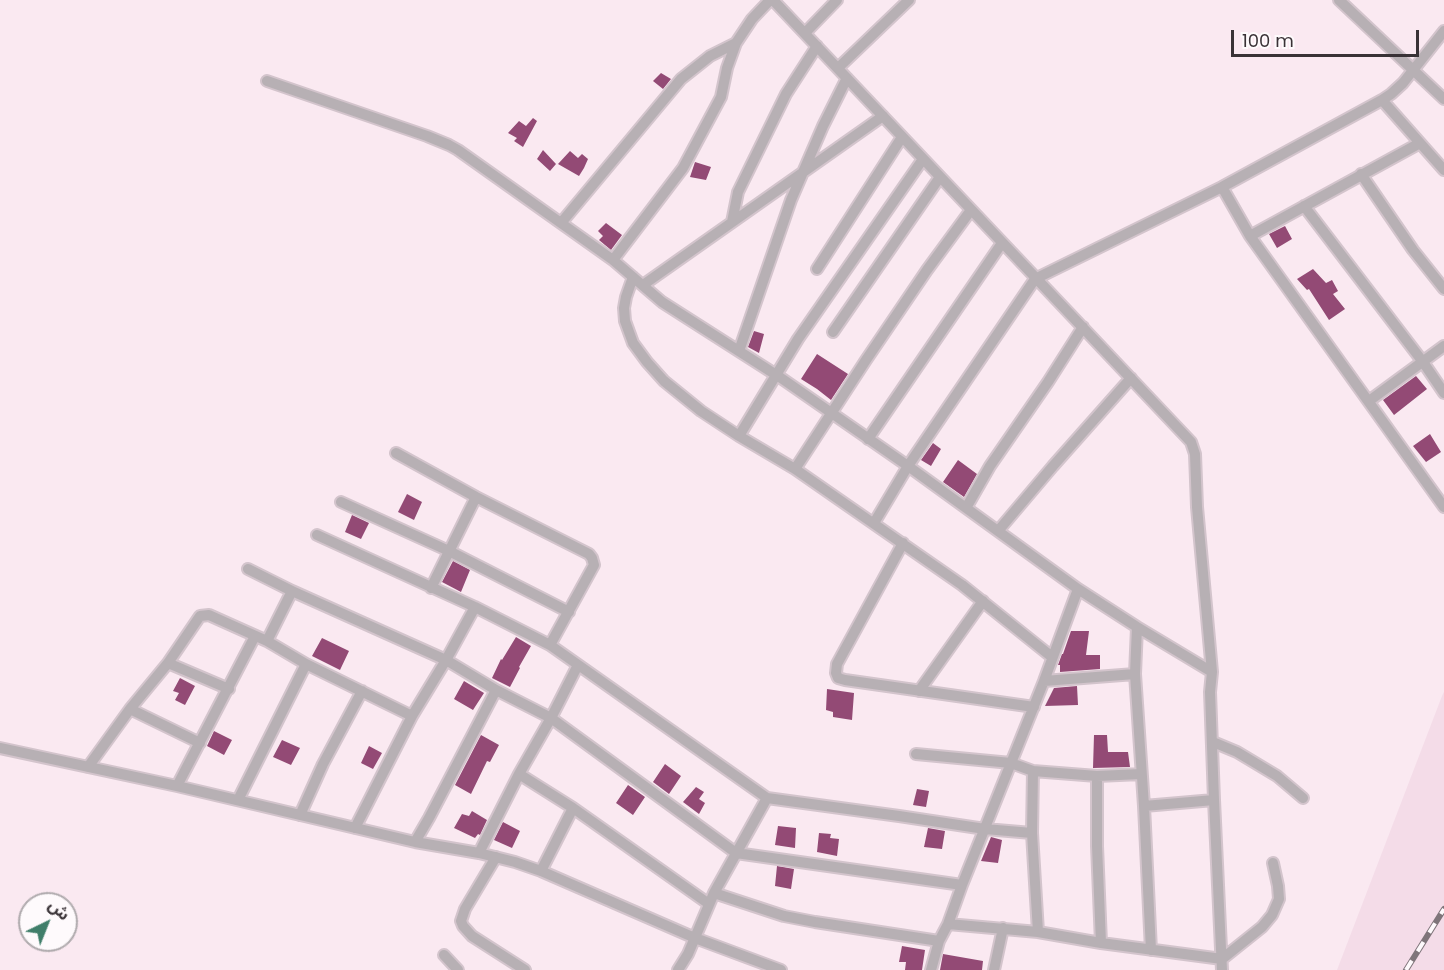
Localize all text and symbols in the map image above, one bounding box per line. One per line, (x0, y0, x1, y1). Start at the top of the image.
scale bar (1234, 18, 1422, 56)
text: 100 m (1242, 28, 1294, 53)
north arrow (18, 892, 78, 952)
text: ش (43, 894, 75, 926)

